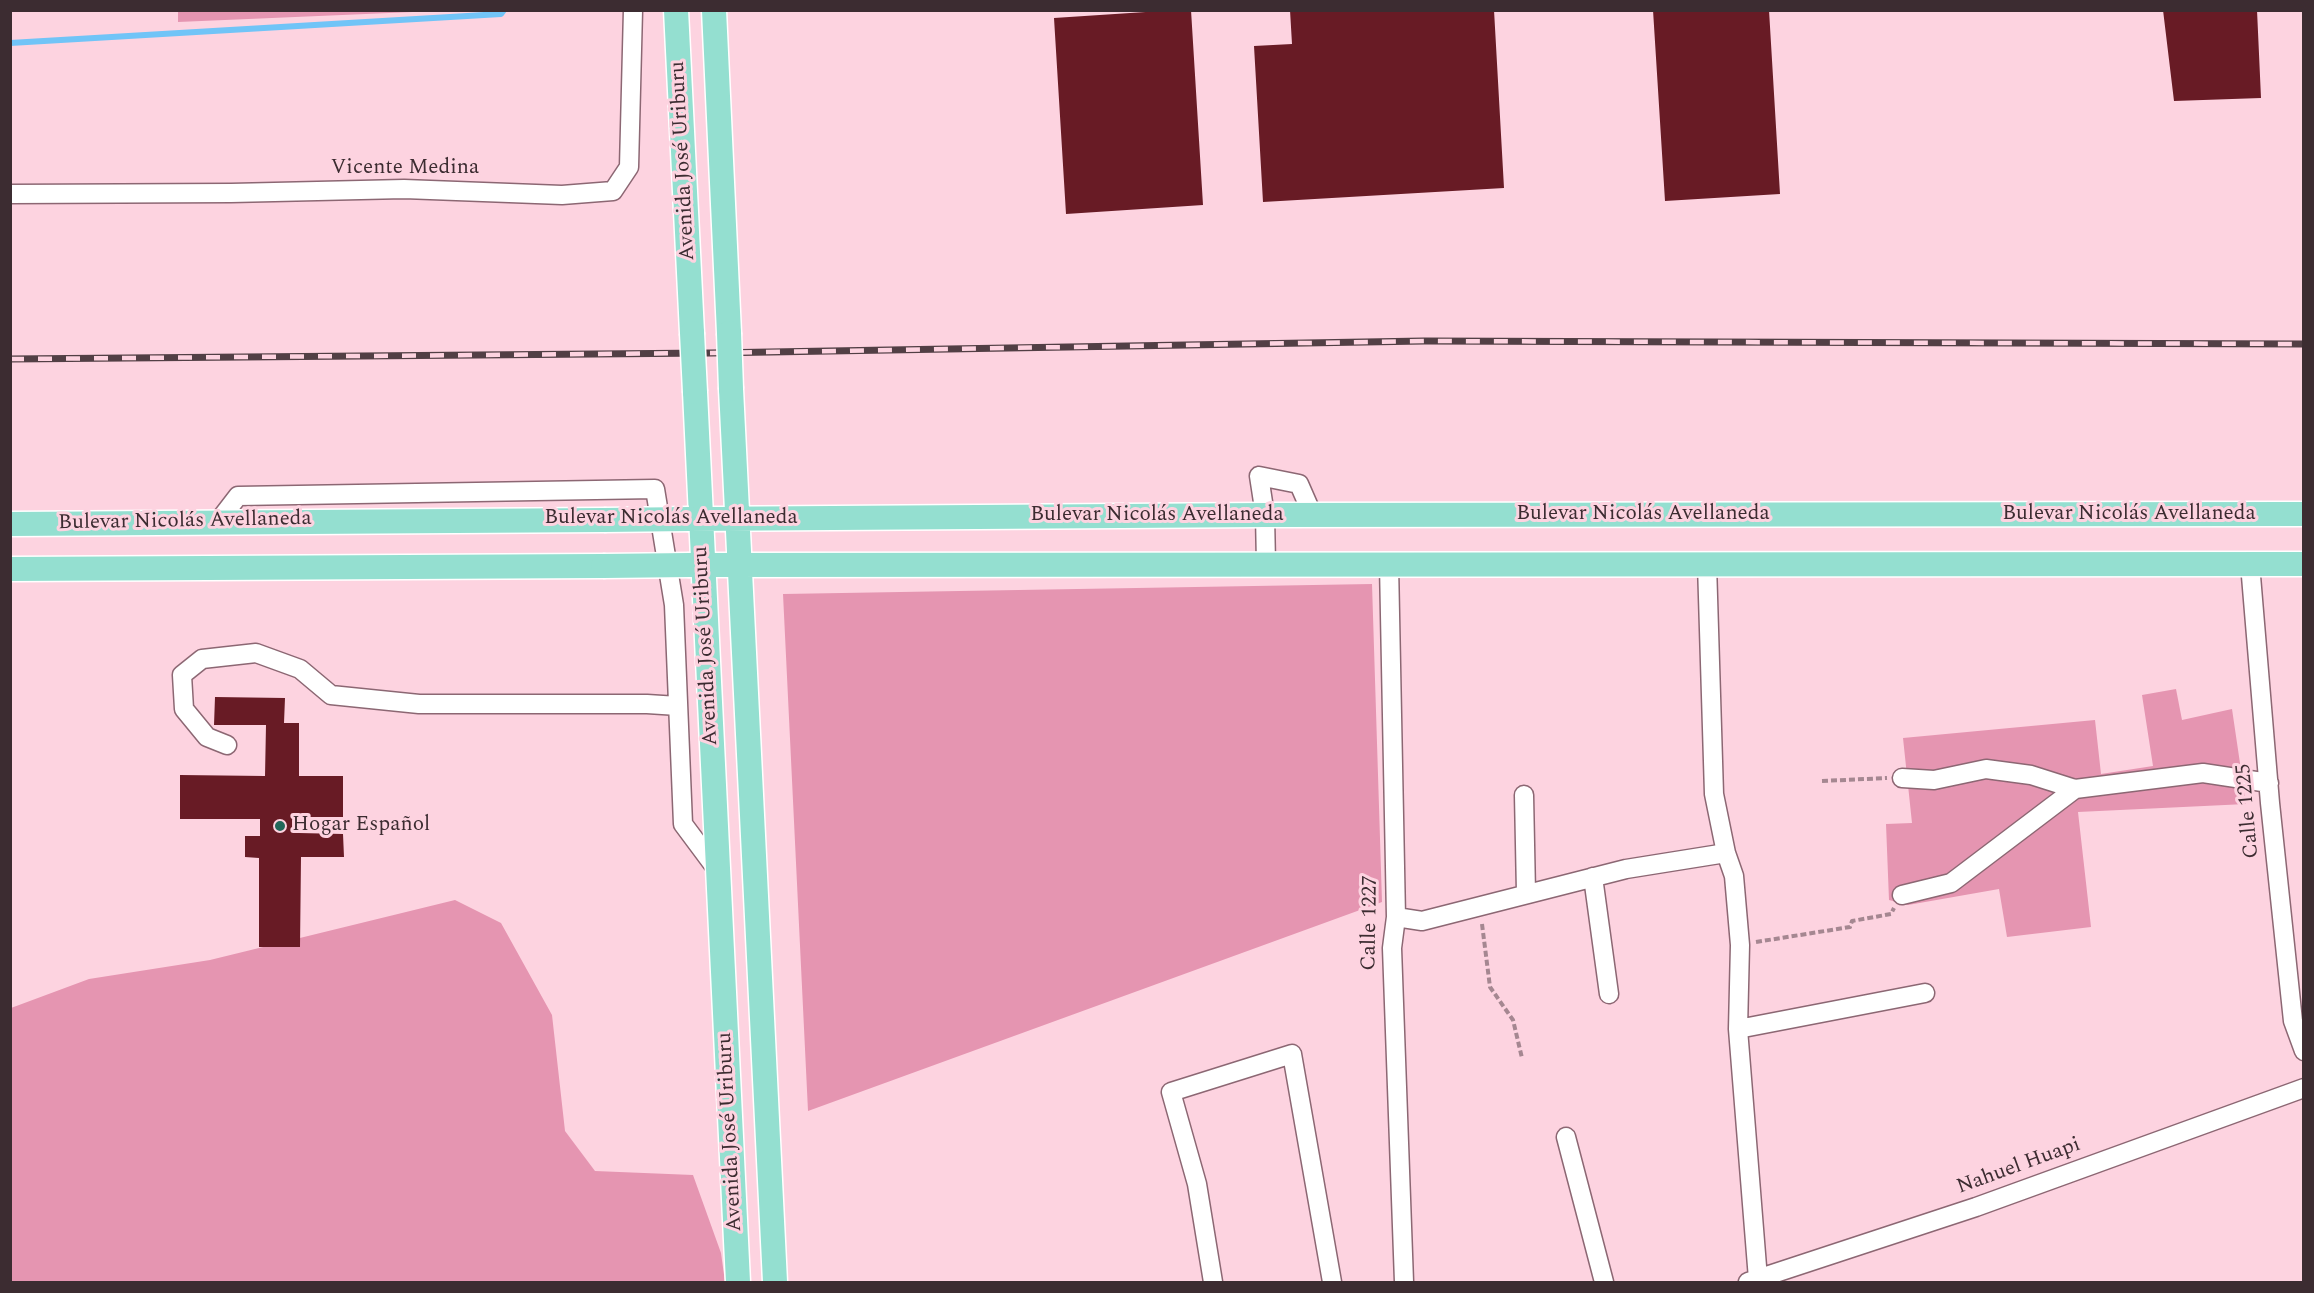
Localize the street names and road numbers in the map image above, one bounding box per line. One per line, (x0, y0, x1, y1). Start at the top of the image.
street label: Avenida José Uriburu (666, 61, 702, 261)
street label: Vicente Medina (331, 156, 479, 182)
street label: Bulevar Nicolás Avellaneda (1516, 502, 1770, 528)
street label: Bulevar Nicolás Avellaneda (2002, 502, 2256, 528)
street label: Bulevar Nicolás Avellaneda (1030, 503, 1284, 529)
street label: Bulevar Nicolás Avellaneda (544, 506, 798, 532)
street label: Bulevar Nicolás Avellaneda (58, 507, 312, 537)
street label: Avenida José Uriburu (689, 546, 725, 746)
street label: Calle 1225 (2232, 762, 2266, 860)
street label: Calle 1227 (1358, 875, 1384, 971)
street label: Avenida José Uriburu (713, 1032, 749, 1232)
street label: Nahuel Huapi (1954, 1133, 2084, 1201)

